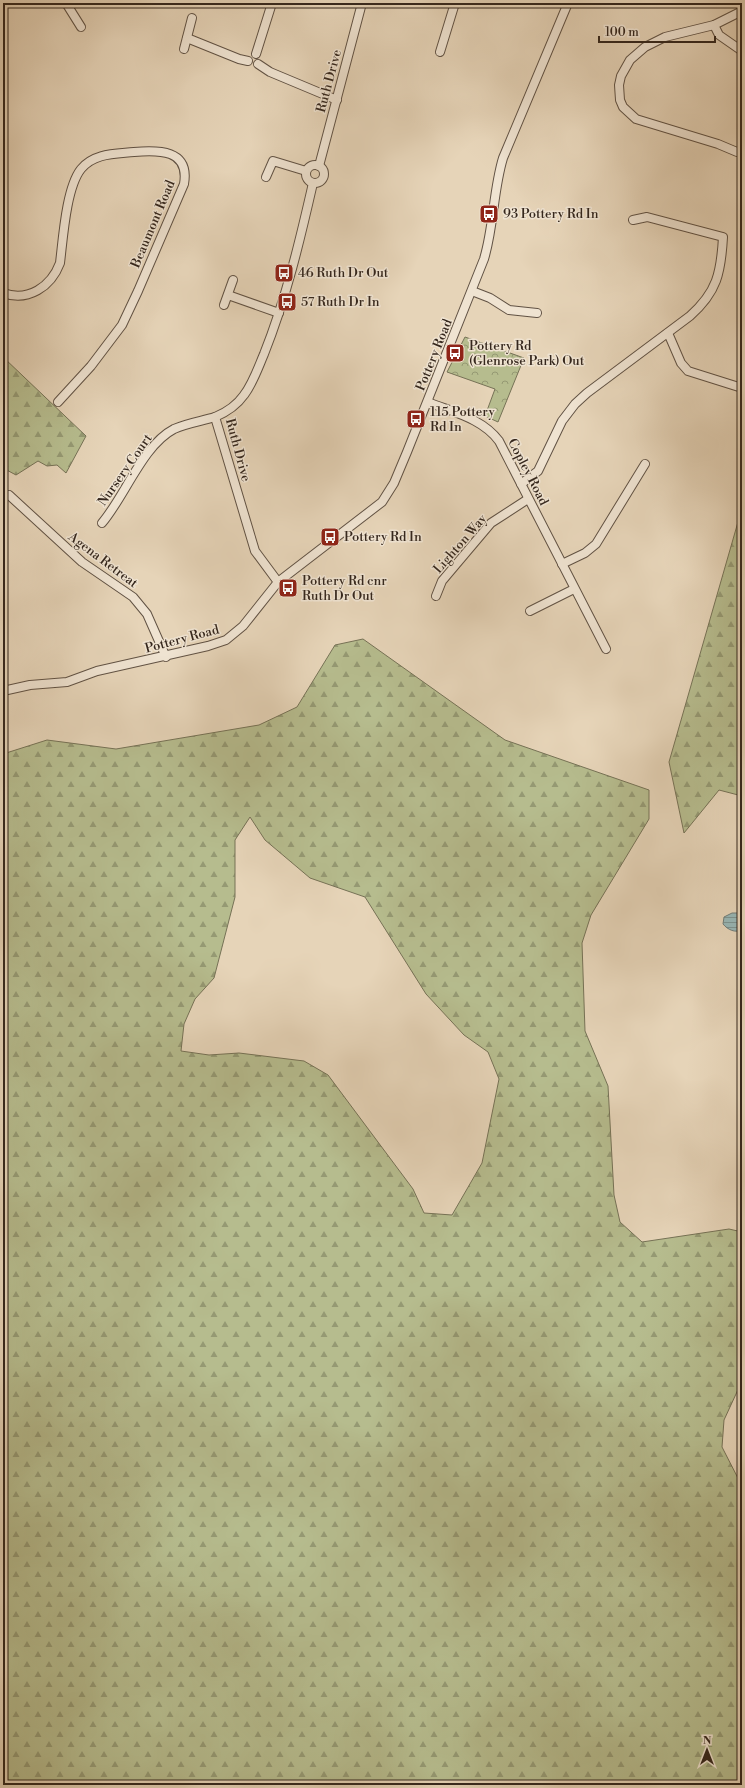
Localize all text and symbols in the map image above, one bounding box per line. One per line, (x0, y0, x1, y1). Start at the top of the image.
scale bar (599, 18, 715, 44)
text: 100 m (605, 25, 639, 40)
street label: Ruth Drive (313, 47, 345, 114)
street label: Beaumont Road (127, 177, 179, 271)
bus stop icon: 93 Pottery Rd In (478, 203, 500, 225)
place label: 93 Pottery Rd In (503, 206, 599, 222)
bus stop icon: 46 Ruth Dr Out (273, 262, 295, 284)
place label: 46 Ruth Dr Out (298, 265, 389, 281)
bus stop icon: 57 Ruth Dr In (276, 291, 298, 313)
place label: 57 Ruth Dr In (301, 294, 380, 310)
street label: Pottery Road (412, 316, 456, 393)
place label: Pottery Rd (Glenrose Park) Out (469, 338, 585, 369)
bus stop icon: Pottery Rd (Glenrose Park) Out (444, 342, 466, 364)
place label: 115 Pottery Rd In (430, 404, 495, 435)
bus stop icon: 115 Pottery Rd In (405, 408, 427, 430)
street label: Ruth Drive (222, 417, 254, 484)
street label: Nursery Court (94, 431, 156, 509)
street label: Copley Road (504, 436, 552, 509)
street label: Lighton Way (430, 511, 491, 577)
bus stop icon: Pottery Rd In (319, 526, 341, 548)
street label: Agena Retreat (64, 528, 141, 592)
place label: Pottery Rd In (344, 529, 422, 545)
place label: Pottery Rd cnr Ruth Dr Out (302, 573, 387, 604)
bus stop icon: Pottery Rd cnr Ruth Dr Out (277, 577, 299, 599)
street label: Pottery Road (143, 621, 221, 657)
north arrow (687, 1730, 727, 1770)
text: N (703, 1734, 712, 1748)

